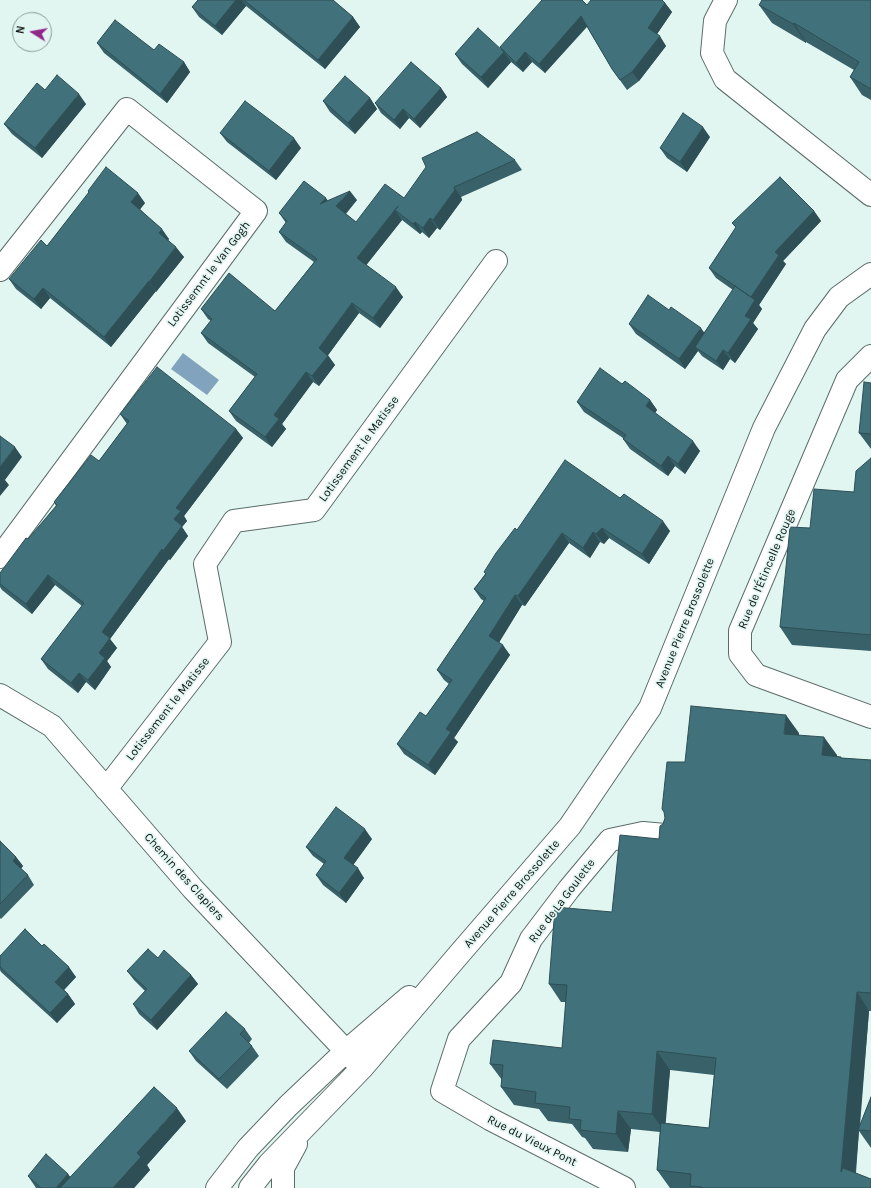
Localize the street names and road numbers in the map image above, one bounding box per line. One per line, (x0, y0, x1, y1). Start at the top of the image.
street label: Lotissemnt le Van Gogh (165, 218, 253, 330)
street label: Lotissement le Matisse (316, 393, 402, 505)
street label: Rue de l'Étincelle Rouge (735, 507, 799, 631)
street label: Avenue Pierre Brossolette (652, 556, 718, 690)
street label: Lotissement le Matisse (123, 655, 213, 763)
street label: Chemin des Clapiers (141, 830, 227, 924)
street label: Avenue Pierre Brossolette (461, 837, 563, 951)
street label: Rue de La Goulette (526, 856, 598, 946)
street label: Rue du Vieux Pont (485, 1112, 579, 1170)

